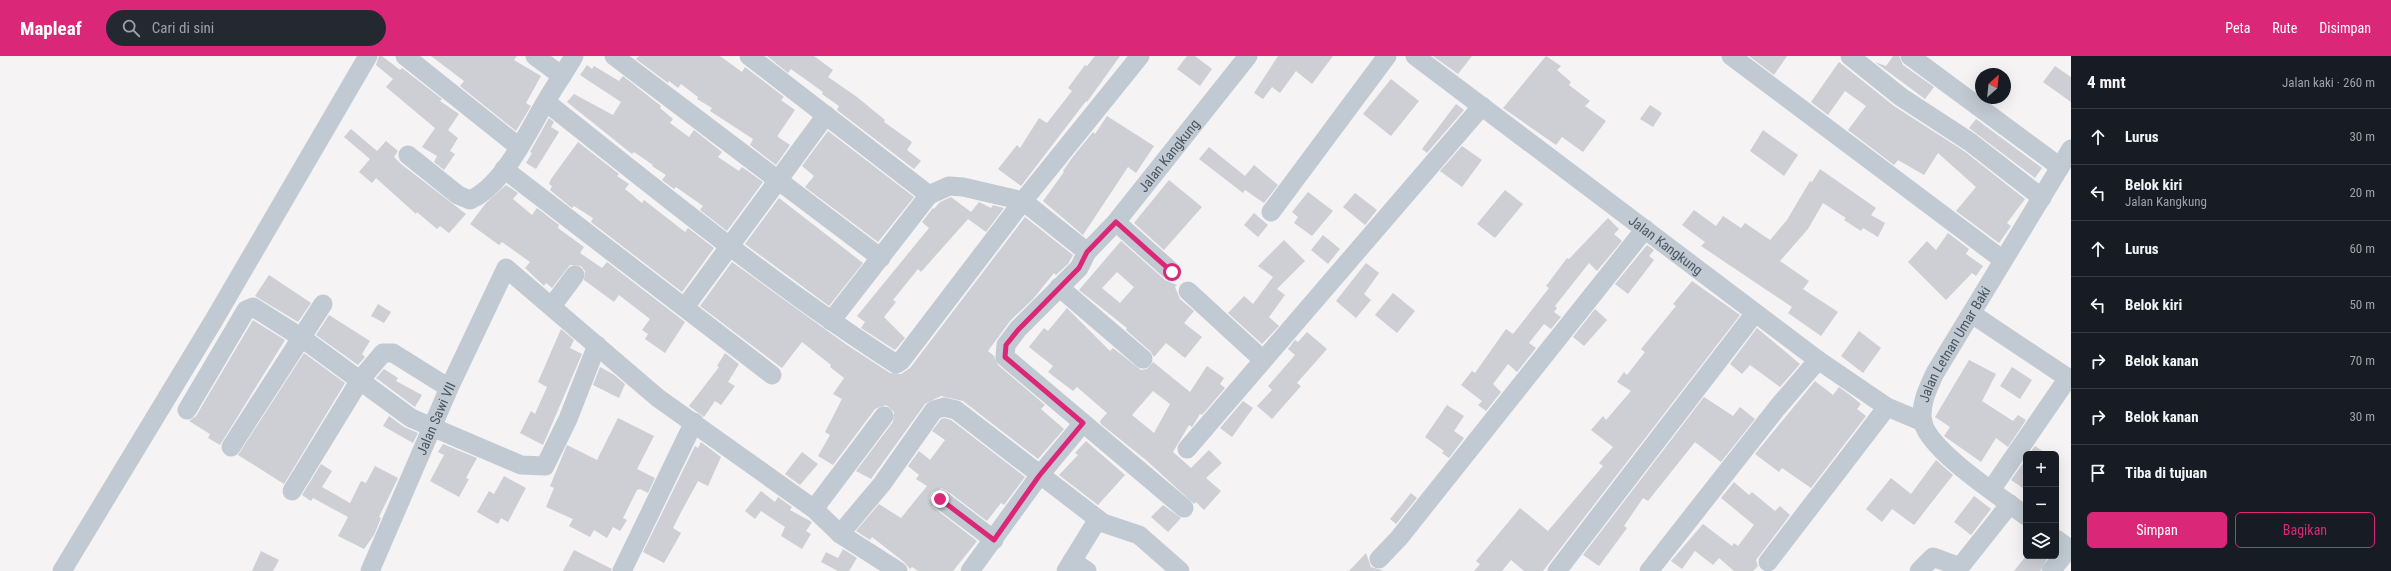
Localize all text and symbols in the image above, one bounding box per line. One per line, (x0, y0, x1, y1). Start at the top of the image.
search box (106, 10, 386, 46)
text: Mapleaf (20, 17, 82, 40)
icon: search (120, 17, 142, 39)
text: Cari di sini (152, 19, 214, 37)
text: Peta (2225, 20, 2250, 36)
text: Rute (2272, 20, 2297, 36)
text: Disimpan (2319, 20, 2371, 36)
north arrow (1975, 68, 2011, 104)
text: 4 mnt (2087, 72, 2126, 92)
text: Jalan kaki · 260 m (2282, 75, 2375, 90)
street label: Jalan Kangkung (1135, 116, 1203, 195)
icon: ahead (2087, 126, 2109, 148)
text: Lurus (2125, 128, 2159, 146)
text: 30 m (2349, 129, 2375, 144)
text: Belok kiri (2125, 176, 2182, 194)
icon: left (2087, 182, 2109, 204)
text: 20 m (2349, 185, 2375, 200)
text: Jalan Kangkung (2125, 194, 2207, 209)
street label: Jalan Kangkung (1626, 212, 1706, 278)
icon: ahead (2087, 238, 2109, 260)
text: Lurus (2125, 240, 2159, 258)
text: 60 m (2349, 241, 2375, 256)
route start (1163, 263, 1181, 281)
street label: Jalan Letnan Umar Baki (1916, 284, 1994, 404)
icon: left (2087, 294, 2109, 316)
text: Belok kiri (2125, 296, 2182, 314)
text: 50 m (2349, 297, 2375, 312)
icon: right (2087, 350, 2109, 372)
text: Belok kanan (2125, 352, 2199, 370)
text: 70 m (2349, 353, 2375, 368)
street label: Jalan Sawi VII (413, 380, 459, 457)
icon: right (2087, 406, 2109, 428)
text: Belok kanan (2125, 408, 2199, 426)
text: 30 m (2349, 409, 2375, 424)
map controls (2023, 451, 2059, 559)
button: + (2023, 451, 2059, 487)
icon: arrive (2087, 462, 2109, 484)
text: Tiba di tujuan (2125, 464, 2207, 482)
button: − (2023, 487, 2059, 523)
route end (931, 490, 949, 508)
button: Simpan (2087, 512, 2227, 548)
button: Bagikan (2235, 512, 2375, 548)
button: layers (2023, 523, 2059, 559)

